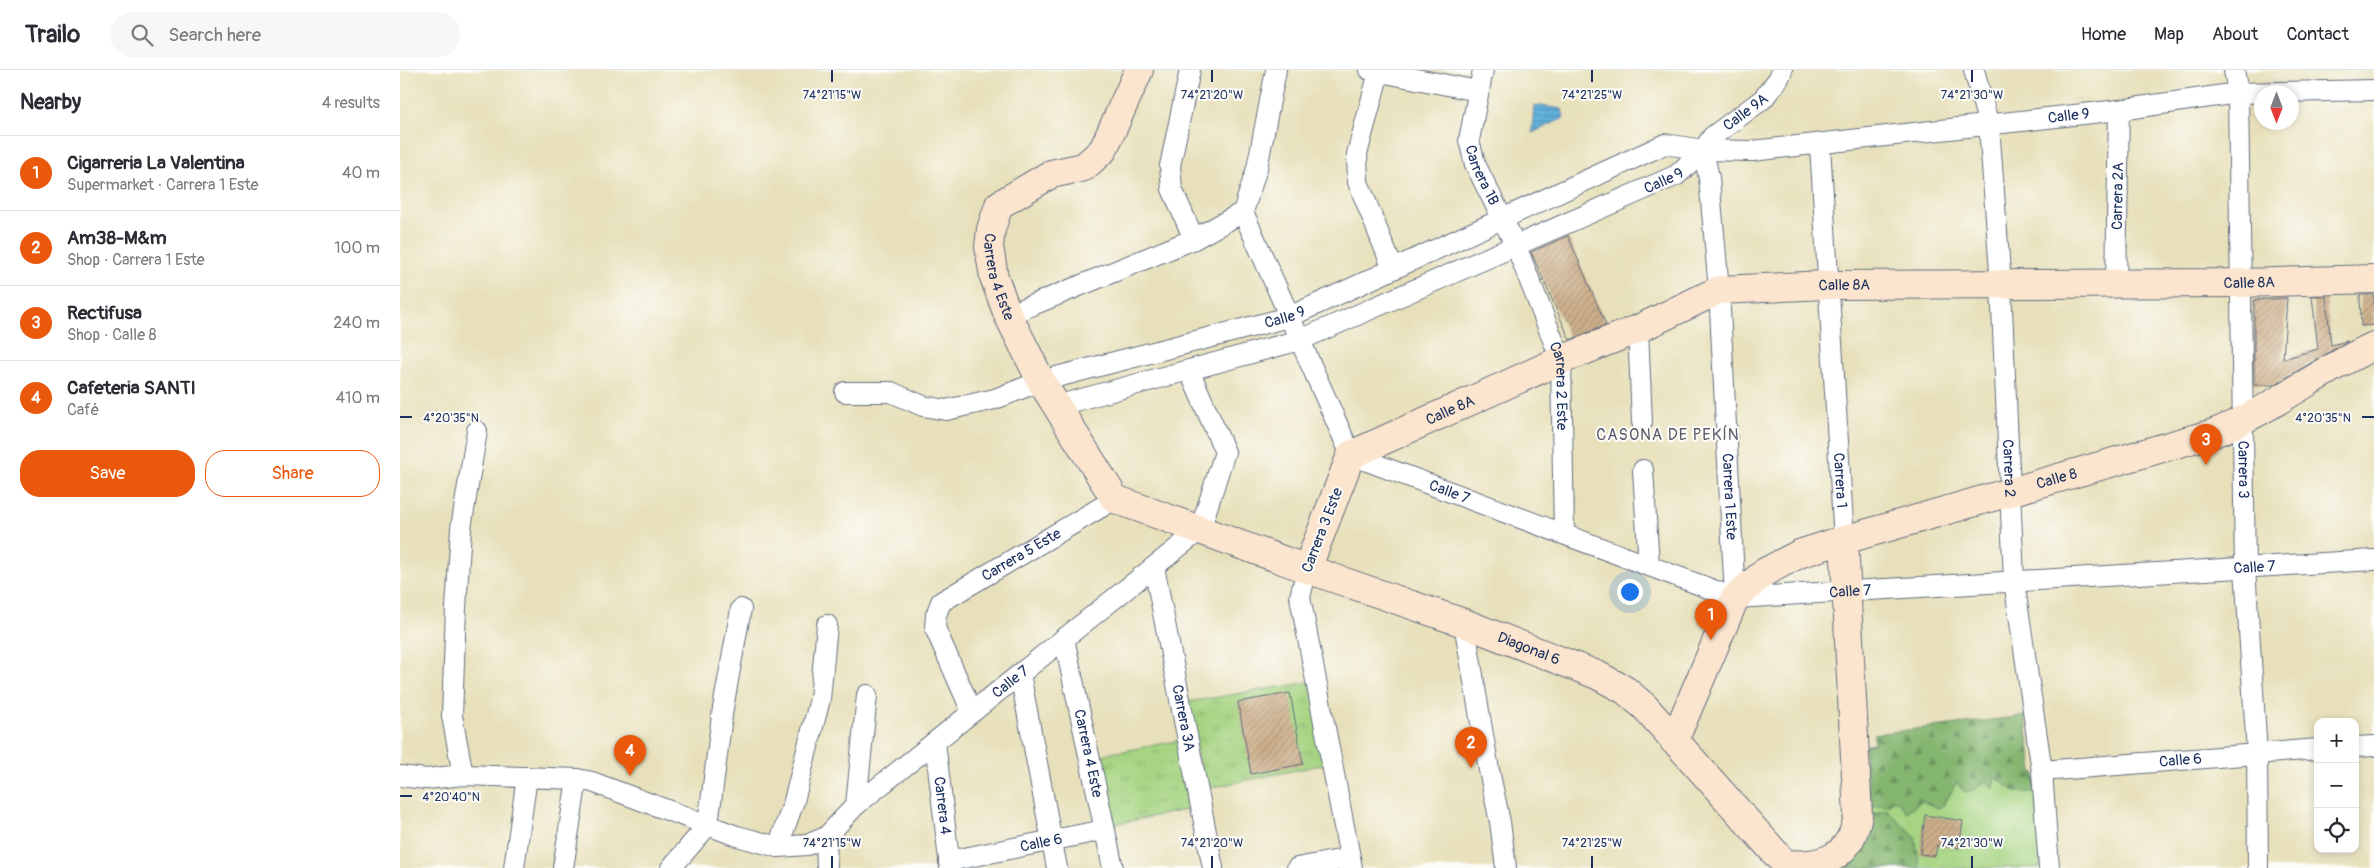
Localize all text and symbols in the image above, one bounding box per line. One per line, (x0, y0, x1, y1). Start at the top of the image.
search box (110, 12, 460, 57)
text: Trailo (25, 20, 80, 49)
icon: search (128, 21, 156, 49)
text: Search here (168, 23, 261, 47)
text: Home (2081, 23, 2126, 46)
text: Map (2154, 23, 2184, 46)
text: About (2212, 23, 2258, 46)
text: Contact (2286, 23, 2349, 46)
north arrow (2254, 85, 2299, 130)
text: 74°21'15"W (803, 88, 861, 103)
text: 74°21'20"W (1181, 88, 1243, 103)
text: 74°21'25"W (1562, 88, 1622, 103)
text: 74°21'30"W (1941, 88, 2003, 103)
text: Nearby (20, 89, 81, 116)
street label: Calle 9A (1719, 89, 1772, 135)
text: 4 results (322, 93, 380, 113)
street label: Calle 9 (2047, 104, 2091, 128)
street label: Carrera 1B (1461, 143, 1503, 209)
text: Cigarreria La Valentina (67, 151, 245, 175)
street label: Carrera 2A (2108, 162, 2128, 230)
text: 1 (33, 163, 39, 183)
text: 40 m (342, 163, 380, 183)
street label: Calle 9 (1641, 164, 1689, 198)
text: Supermarket · Carrera 1 Este (67, 175, 258, 195)
text: Am38-M&m (67, 226, 167, 250)
street label: Carrera 4 Este (979, 232, 1019, 324)
text: 2 (32, 238, 40, 258)
text: 100 m (334, 238, 380, 258)
text: Shop · Carrera 1 Este (67, 250, 205, 270)
street label: Calle 8A (2224, 273, 2276, 293)
street label: Calle 8A (1818, 276, 1870, 295)
text: Rectifusa (67, 301, 142, 325)
street label: Calle 9 (1263, 302, 1309, 333)
text: 3 (32, 313, 40, 333)
text: 240 m (333, 313, 380, 333)
text: Shop · Calle 8 (67, 325, 157, 345)
street label: Carrera 2 Este (1545, 339, 1571, 431)
text: Cafeteria SANTI (67, 376, 196, 400)
text: 4 (31, 388, 41, 408)
text: 410 m (336, 388, 380, 408)
street label: Calle 8A (1423, 391, 1478, 430)
text: Café (67, 400, 99, 420)
text: 4°20'35"N (423, 411, 479, 426)
text: 4°20'35"N (2295, 411, 2351, 426)
pin: 3 (2190, 424, 2222, 465)
district label: CASONA DE PEKÍN (1596, 425, 1740, 445)
street label: Carrera 2 (1998, 439, 2019, 498)
street label: Carrera 3 (2233, 440, 2253, 499)
button: Save (20, 450, 195, 497)
button: Share (205, 450, 380, 497)
street label: Carrera 1 (1829, 452, 1851, 509)
street label: Carrera 1 Este (1717, 453, 1741, 541)
street label: Calle 8 (2034, 464, 2080, 494)
street label: Calle 7 (1426, 476, 1472, 508)
street label: Carrera 3 Este (1298, 485, 1348, 575)
street label: Carrera 5 Este (978, 524, 1065, 586)
street label: Calle 7 (2233, 557, 2276, 578)
your location (1617, 579, 1643, 605)
street label: Calle 7 (1829, 581, 1872, 602)
pin: 1 (1695, 599, 1727, 640)
street label: Diagonal 6 (1495, 628, 1563, 670)
street label: Calle 7 (988, 661, 1033, 703)
street label: Carrera 3A (1167, 683, 1199, 754)
street label: Carrera 4 Este (1069, 708, 1107, 800)
map controls (2314, 718, 2359, 853)
button: + (2314, 718, 2359, 763)
pin: 2 (1455, 727, 1487, 768)
pin: 4 (614, 735, 646, 776)
street label: Calle 6 (2159, 749, 2203, 772)
button: − (2314, 763, 2359, 808)
street label: Carrera 4 (929, 775, 955, 836)
text: 4°20'40"N (422, 790, 480, 805)
button: locate (2314, 808, 2359, 853)
street label: Calle 6 (1018, 830, 1064, 857)
text: 74°21'15"W (803, 836, 861, 851)
text: 74°21'20"W (1181, 836, 1243, 851)
text: 74°21'25"W (1562, 836, 1622, 851)
text: 74°21'30"W (1941, 836, 2003, 851)

